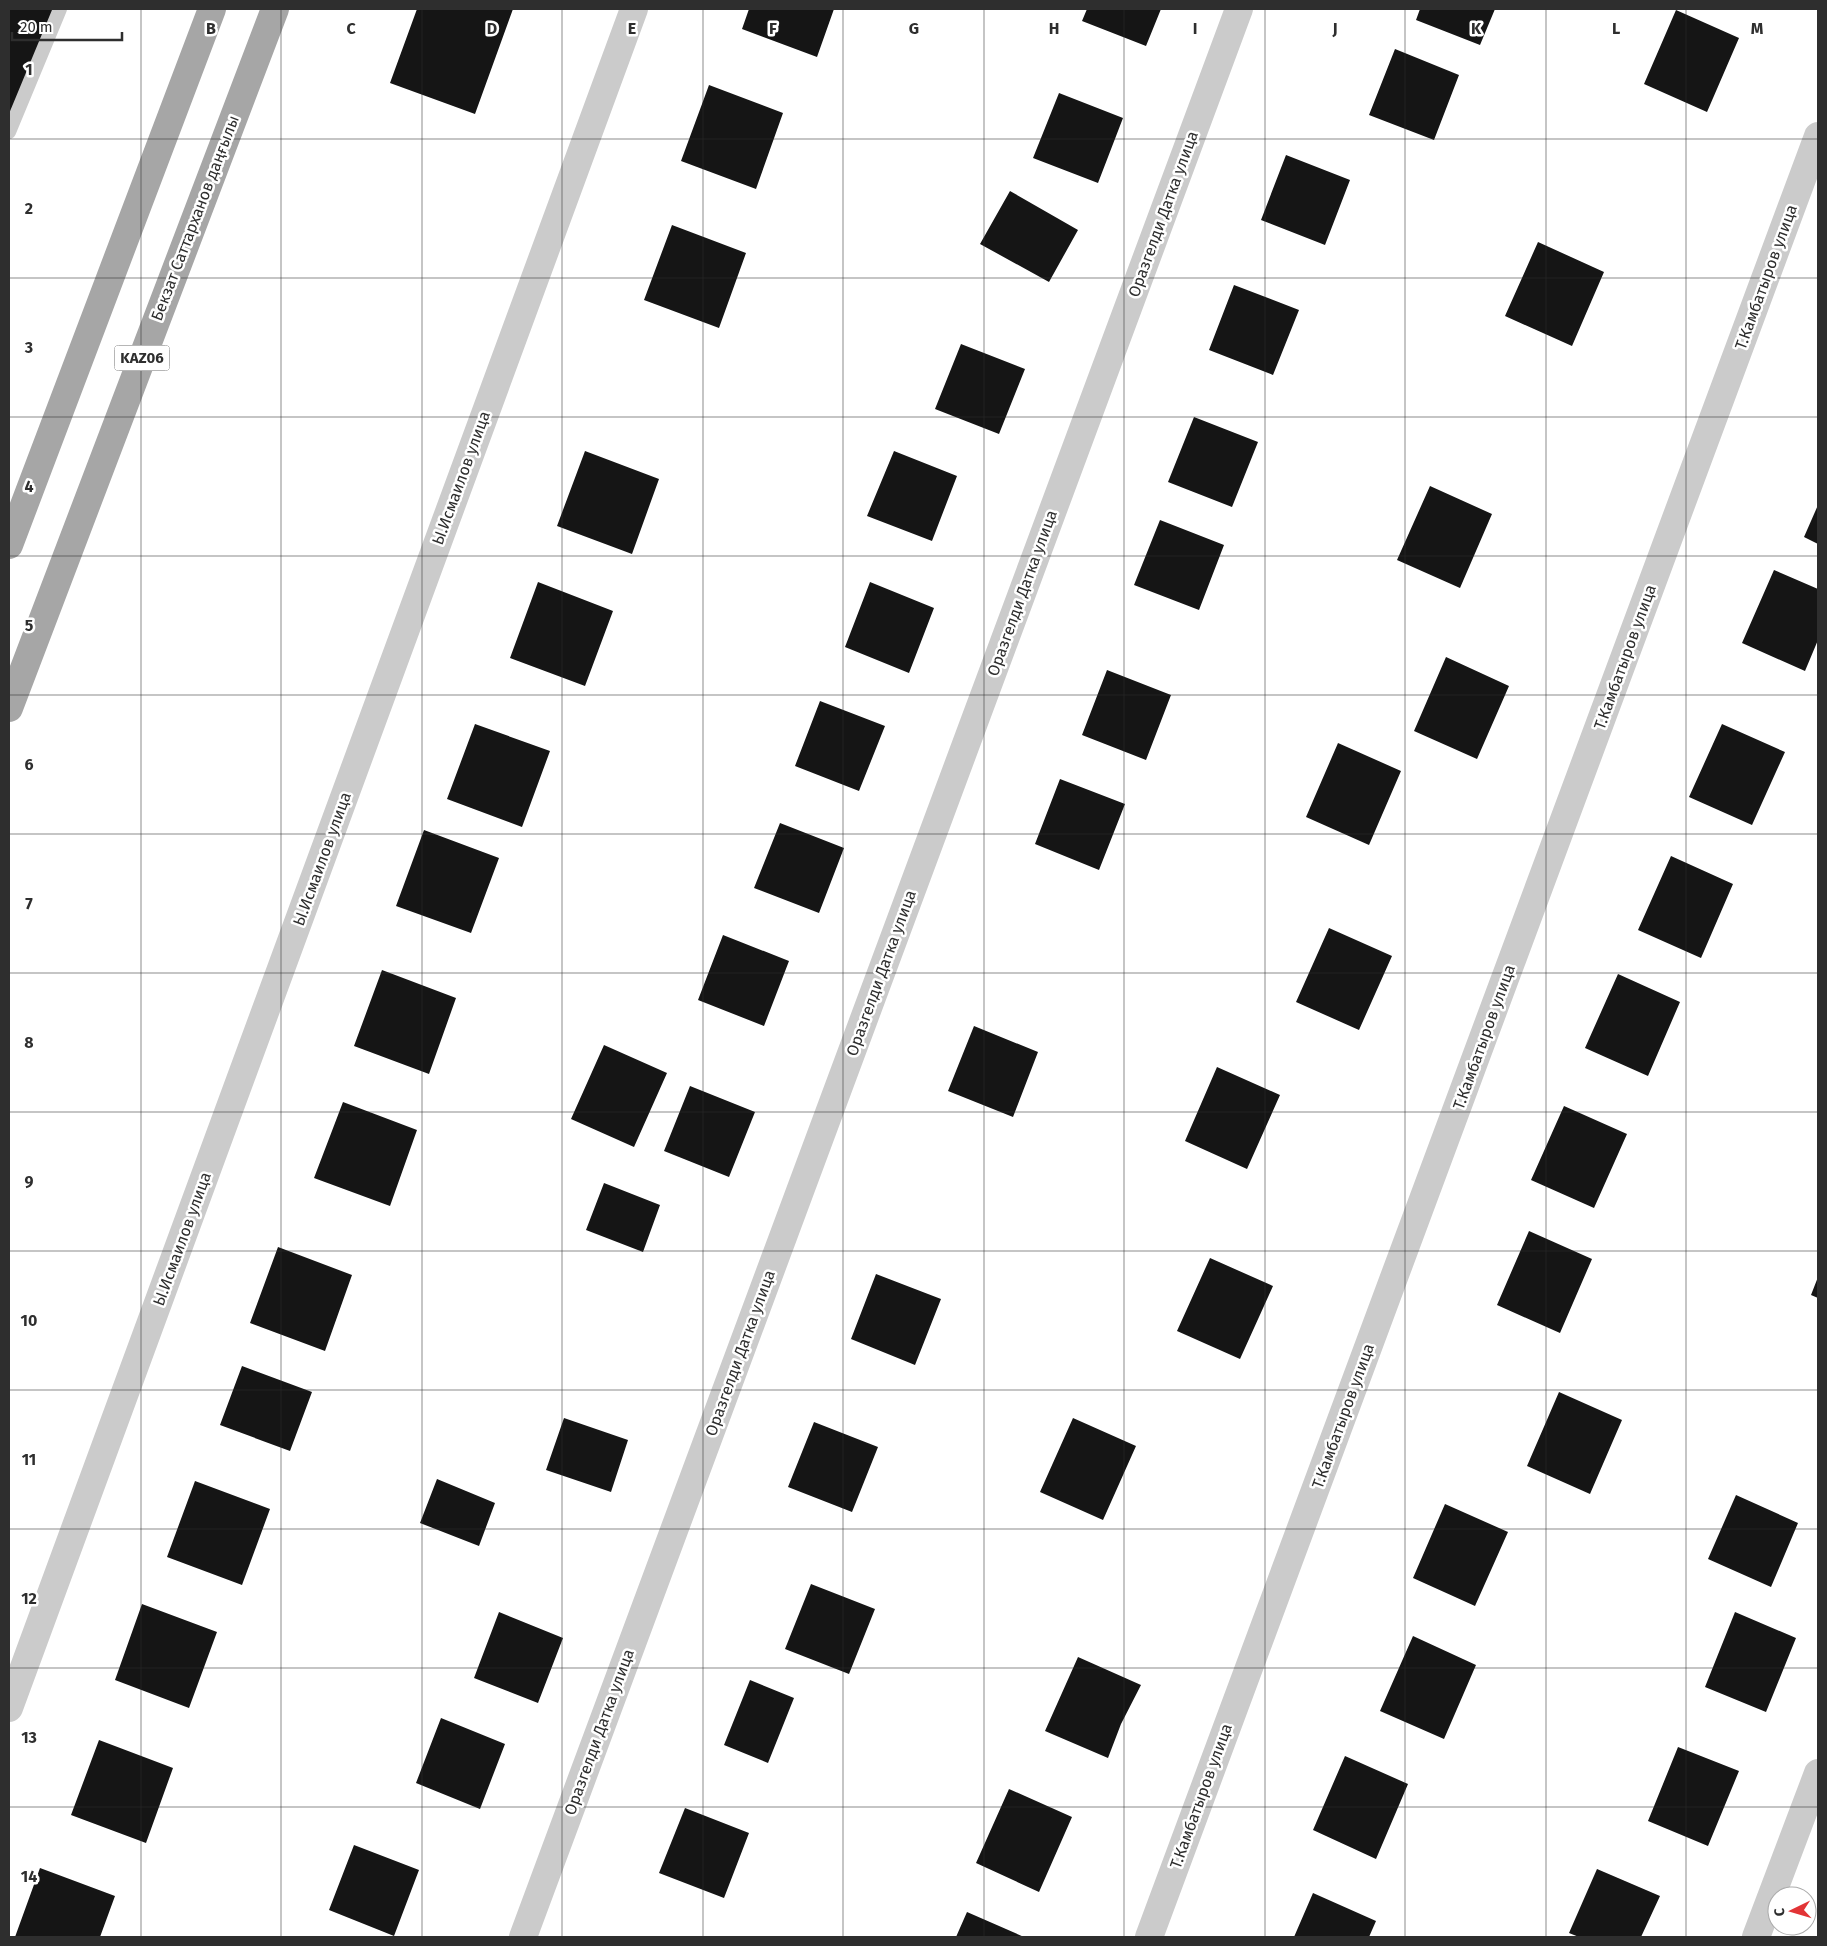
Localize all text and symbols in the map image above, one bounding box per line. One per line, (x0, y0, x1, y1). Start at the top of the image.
scale bar (12, 10, 122, 42)
text: 20 m (20, 18, 53, 36)
text: B (206, 19, 216, 38)
text: C (346, 19, 356, 38)
text: D (487, 19, 497, 38)
text: E (628, 19, 636, 38)
text: F (769, 19, 777, 38)
text: G (909, 19, 919, 38)
text: H (1049, 19, 1059, 38)
text: I (1193, 19, 1197, 38)
text: J (1331, 19, 1338, 38)
text: K (1471, 19, 1482, 38)
text: L (1612, 19, 1620, 38)
text: M (1751, 19, 1764, 38)
text: 1 (25, 60, 33, 79)
street label: Бекзат Саттарханов даңғылы (147, 113, 243, 323)
street label: Оразгелди Датка улица (1124, 128, 1202, 300)
text: 2 (25, 199, 33, 218)
street label: Т.Камбатыров улица (1731, 202, 1801, 352)
text: 3 (24, 338, 33, 357)
road number: KАZ06 (114, 346, 170, 370)
street label: Ы.Исмаилов улица (428, 409, 494, 547)
text: 4 (24, 477, 34, 496)
street label: Оразгелди Датка улица (983, 507, 1061, 679)
street label: Т.Камбатыров улица (1590, 582, 1660, 732)
text: 5 (25, 616, 34, 635)
text: 6 (24, 755, 34, 774)
street label: Ы.Исмаилов улица (289, 790, 355, 928)
street label: Оразгелди Датка улица (842, 887, 920, 1059)
text: 7 (25, 894, 33, 913)
street label: Т.Камбатыров улица (1449, 962, 1519, 1112)
text: 8 (24, 1033, 34, 1052)
street label: Ы.Исмаилов улица (149, 1170, 215, 1308)
text: 9 (25, 1172, 34, 1191)
street label: Оразгелди Датка улица (701, 1267, 779, 1439)
text: 10 (21, 1311, 37, 1330)
street label: Т.Камбатыров улица (1308, 1341, 1378, 1491)
text: 11 (22, 1450, 36, 1469)
text: 12 (21, 1589, 37, 1608)
street label: Оразгелди Датка улица (560, 1646, 638, 1818)
street label: Т.Камбатыров улица (1166, 1721, 1236, 1871)
text: 13 (21, 1728, 37, 1747)
text: 14 (21, 1867, 37, 1886)
north arrow (1767, 1886, 1817, 1936)
text: С (1771, 1907, 1788, 1917)

